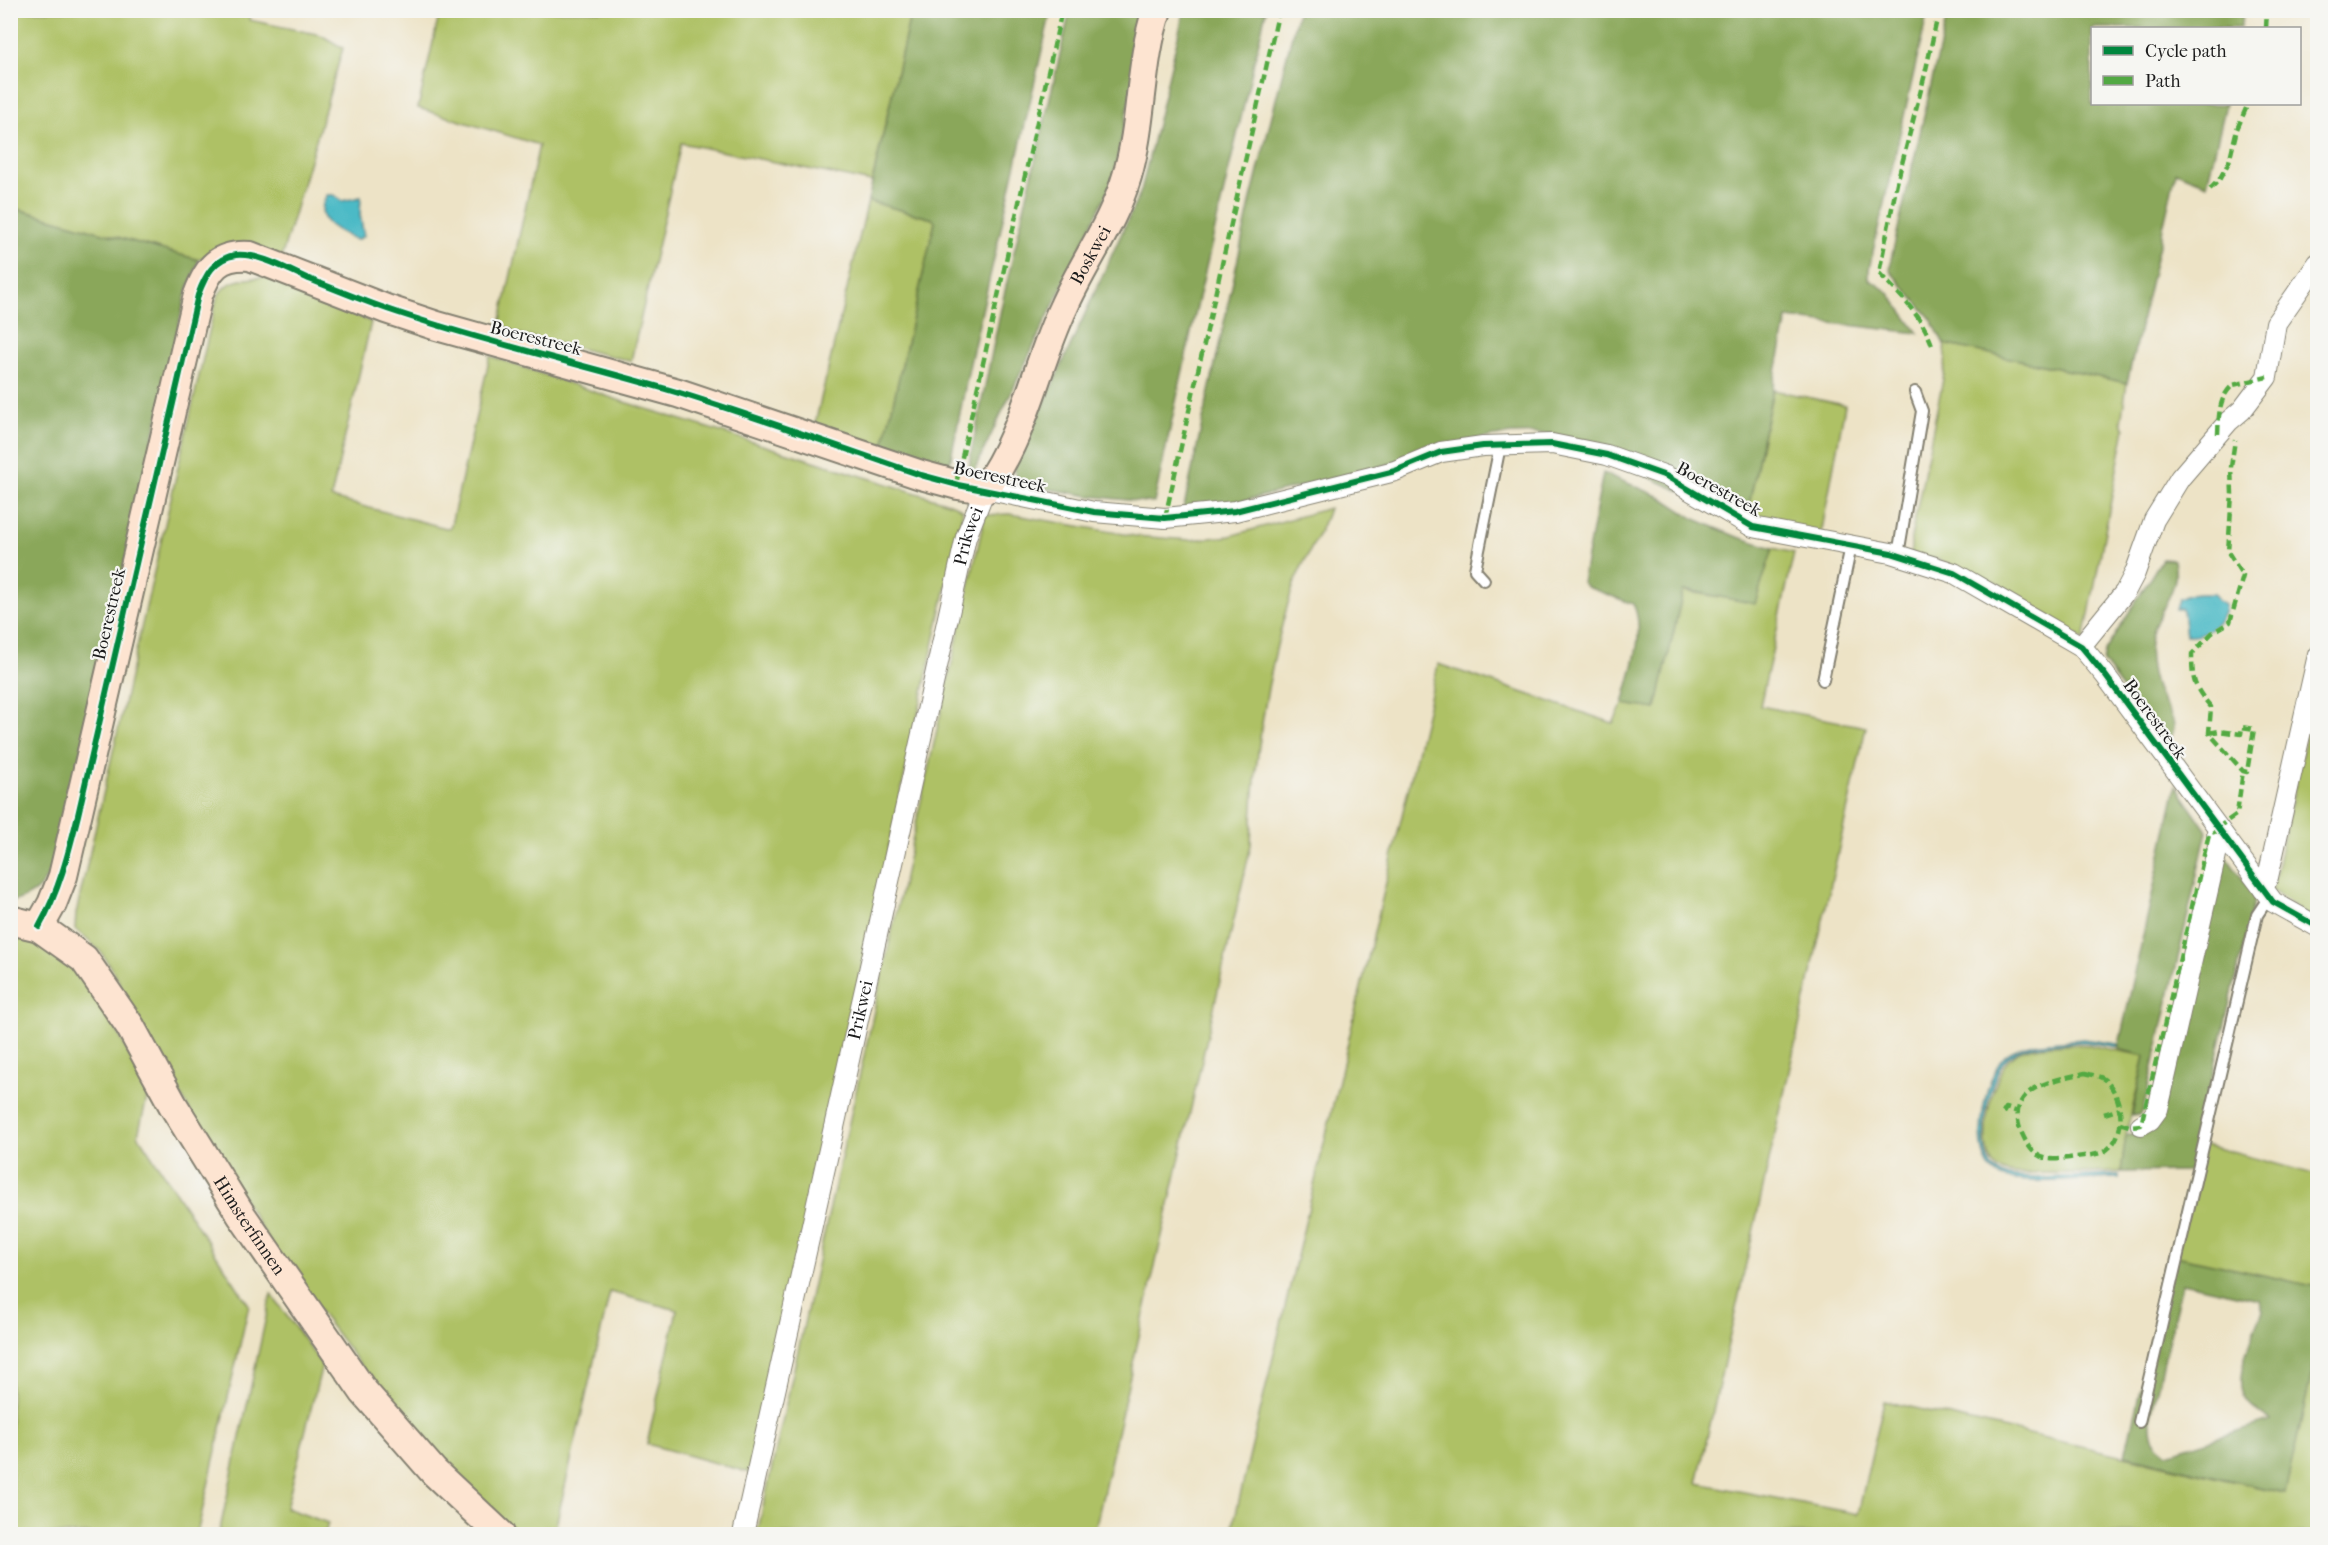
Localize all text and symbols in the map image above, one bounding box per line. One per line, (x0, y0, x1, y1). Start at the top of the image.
legend (2091, 27, 2301, 105)
text: Cycle path (2145, 41, 2226, 62)
text: Path (2145, 71, 2181, 92)
street label: Boskwei (1066, 222, 1116, 288)
street label: Boerestreek (488, 317, 585, 360)
street label: Boerestreek (952, 457, 1049, 498)
street label: Boerestreek (1673, 458, 1766, 522)
street label: Prikwei (950, 503, 988, 568)
street label: Boerestreek (89, 565, 130, 662)
street label: Boerestreek (2119, 675, 2191, 764)
street label: Prikwei (844, 978, 878, 1042)
street label: Himsterfinnen (209, 1172, 290, 1280)

